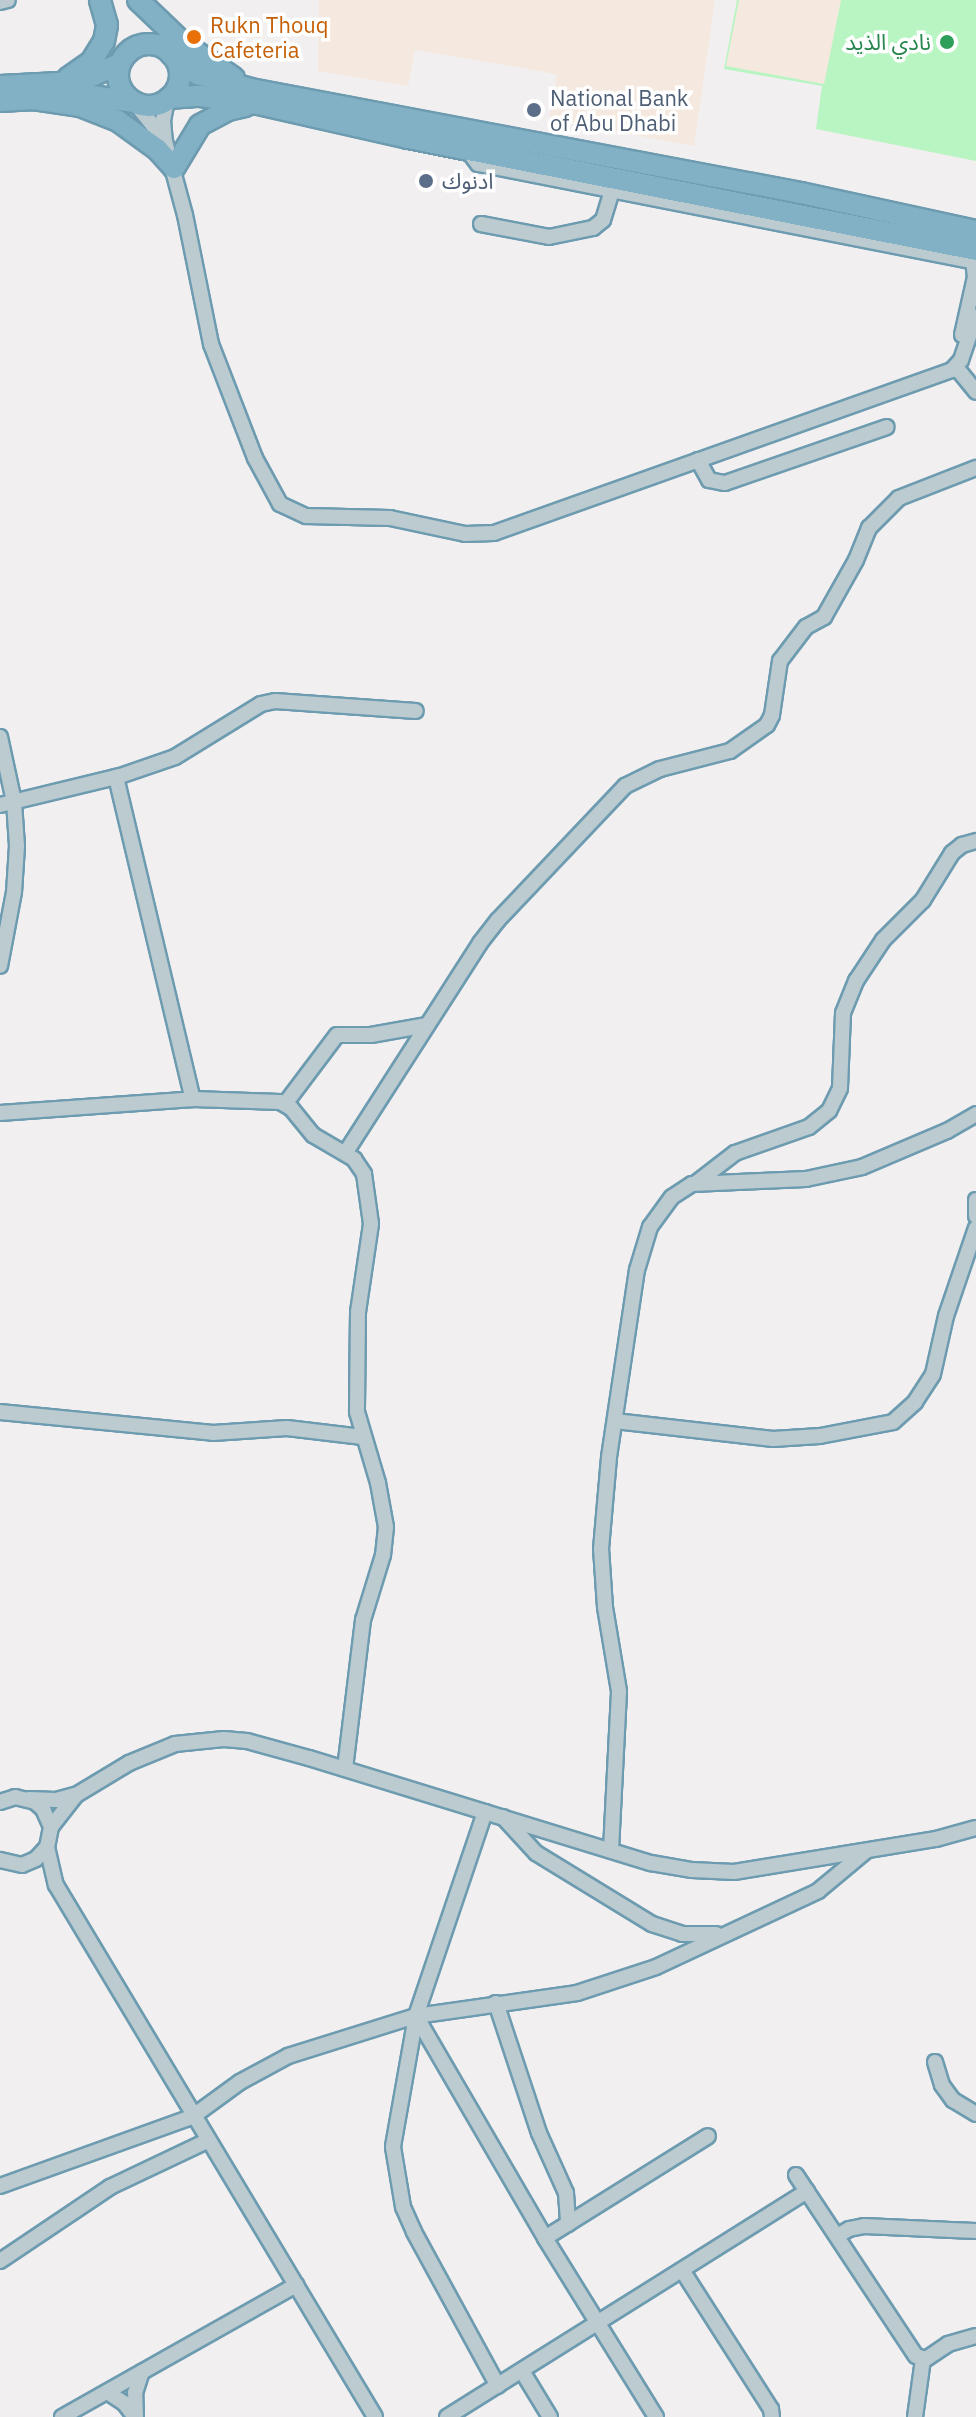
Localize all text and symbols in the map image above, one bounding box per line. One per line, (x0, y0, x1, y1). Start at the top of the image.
place label: Rukn Thouq Cafeteria (210, 11, 329, 62)
marker: Rukn Thouq Cafeteria (185, 28, 203, 46)
place label: نادي الذيد (845, 29, 931, 55)
marker: نادي الذيد (938, 33, 956, 51)
place label: National Bank of Abu Dhabi (550, 84, 688, 136)
marker: National Bank of Abu Dhabi (525, 101, 543, 119)
place label: ادنوك (442, 168, 493, 194)
marker: ادنوك (417, 172, 435, 190)

